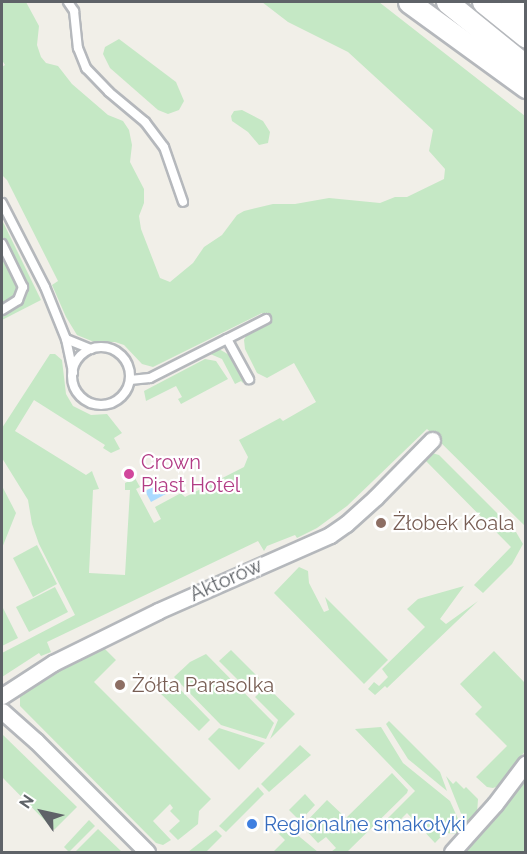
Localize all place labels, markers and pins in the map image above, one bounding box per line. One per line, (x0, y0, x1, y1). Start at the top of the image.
place label: Crown Piast Hotel (141, 450, 240, 497)
marker: Crown Piast Hotel (122, 467, 136, 481)
place label: Żłobek Koala (393, 511, 514, 535)
marker: Żłobek Koala (374, 516, 388, 530)
place label: Żółta Parasolka (132, 673, 274, 697)
marker: Żółta Parasolka (113, 678, 127, 692)
place label: Regionalne smakołyki (264, 812, 466, 836)
marker: Regionalne smakołyki (245, 817, 259, 831)

